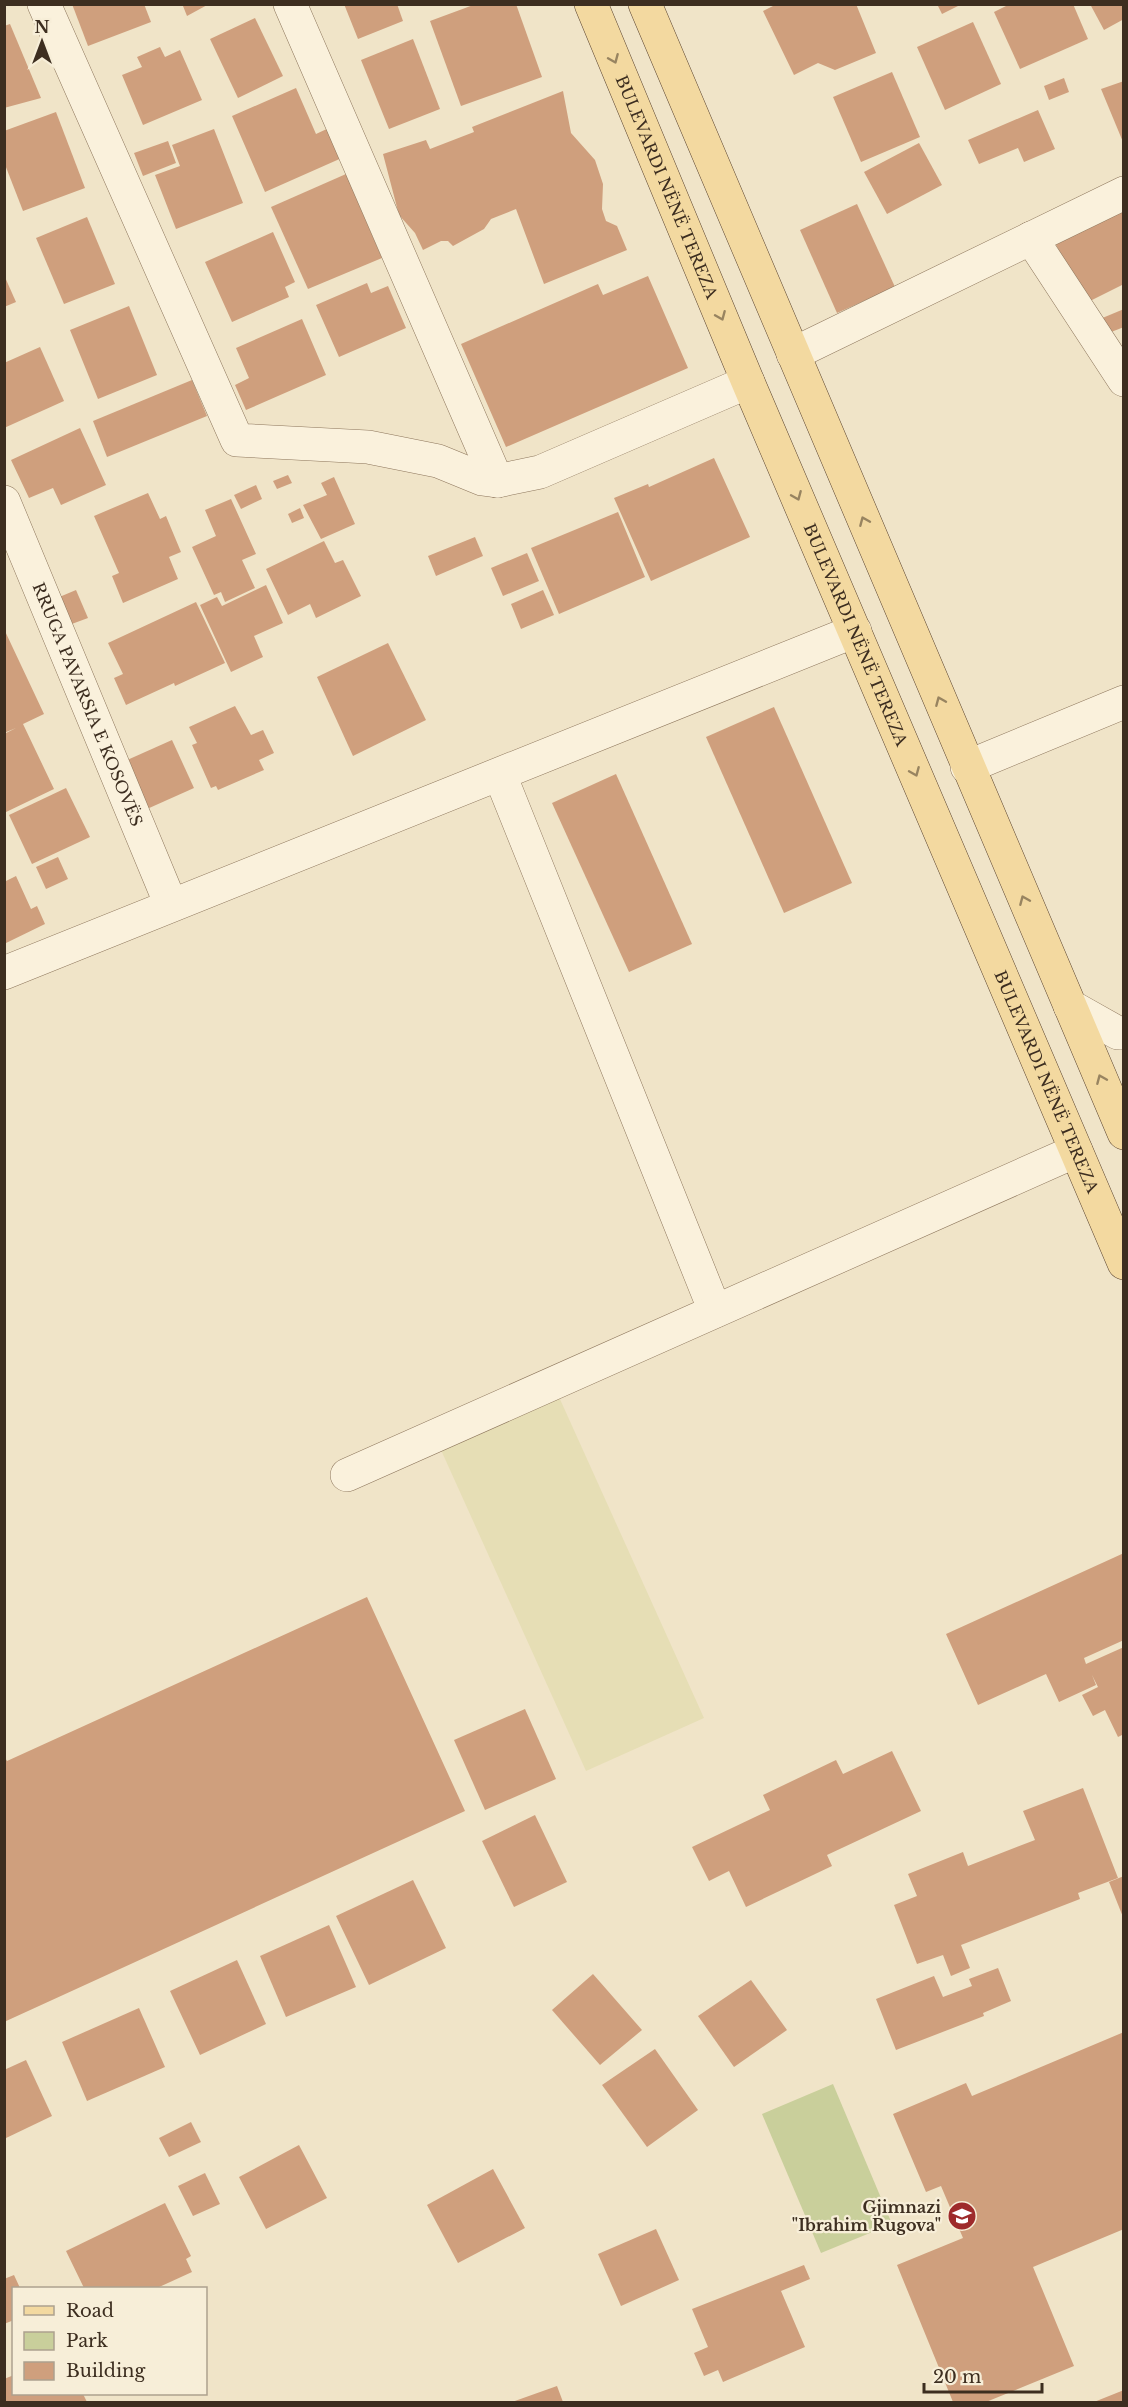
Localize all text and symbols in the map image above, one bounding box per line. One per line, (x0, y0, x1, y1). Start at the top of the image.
north arrow (12, 12, 72, 72)
text: N (34, 17, 50, 37)
one-way arrow (607, 52, 619, 63)
street label: BULEVARDI NËNË TEREZA (612, 72, 723, 302)
one-way arrow (714, 310, 726, 321)
one-way arrow (790, 489, 802, 500)
one-way arrow (859, 517, 871, 528)
street label: BULEVARDI NËNË TEREZA (799, 520, 912, 750)
street label: RRUGA PAVARSIA E KOSOVËS (28, 579, 147, 829)
one-way arrow (935, 696, 947, 707)
one-way arrow (908, 765, 920, 776)
one-way arrow (1019, 895, 1031, 906)
street label: BULEVARDI NËNË TEREZA (990, 967, 1103, 1197)
one-way arrow (1096, 1074, 1108, 1085)
place label: Gjimnazi "Ibrahim Rugova" (792, 2197, 941, 2235)
school or university icon: Gjimnazi "Ibrahim Rugova" (946, 2200, 978, 2232)
legend (12, 2287, 207, 2395)
text: Road (66, 2300, 114, 2322)
text: Park (66, 2330, 108, 2352)
scale bar (924, 2356, 1042, 2394)
text: Building (66, 2360, 145, 2382)
text: 20 m (933, 2366, 981, 2388)

